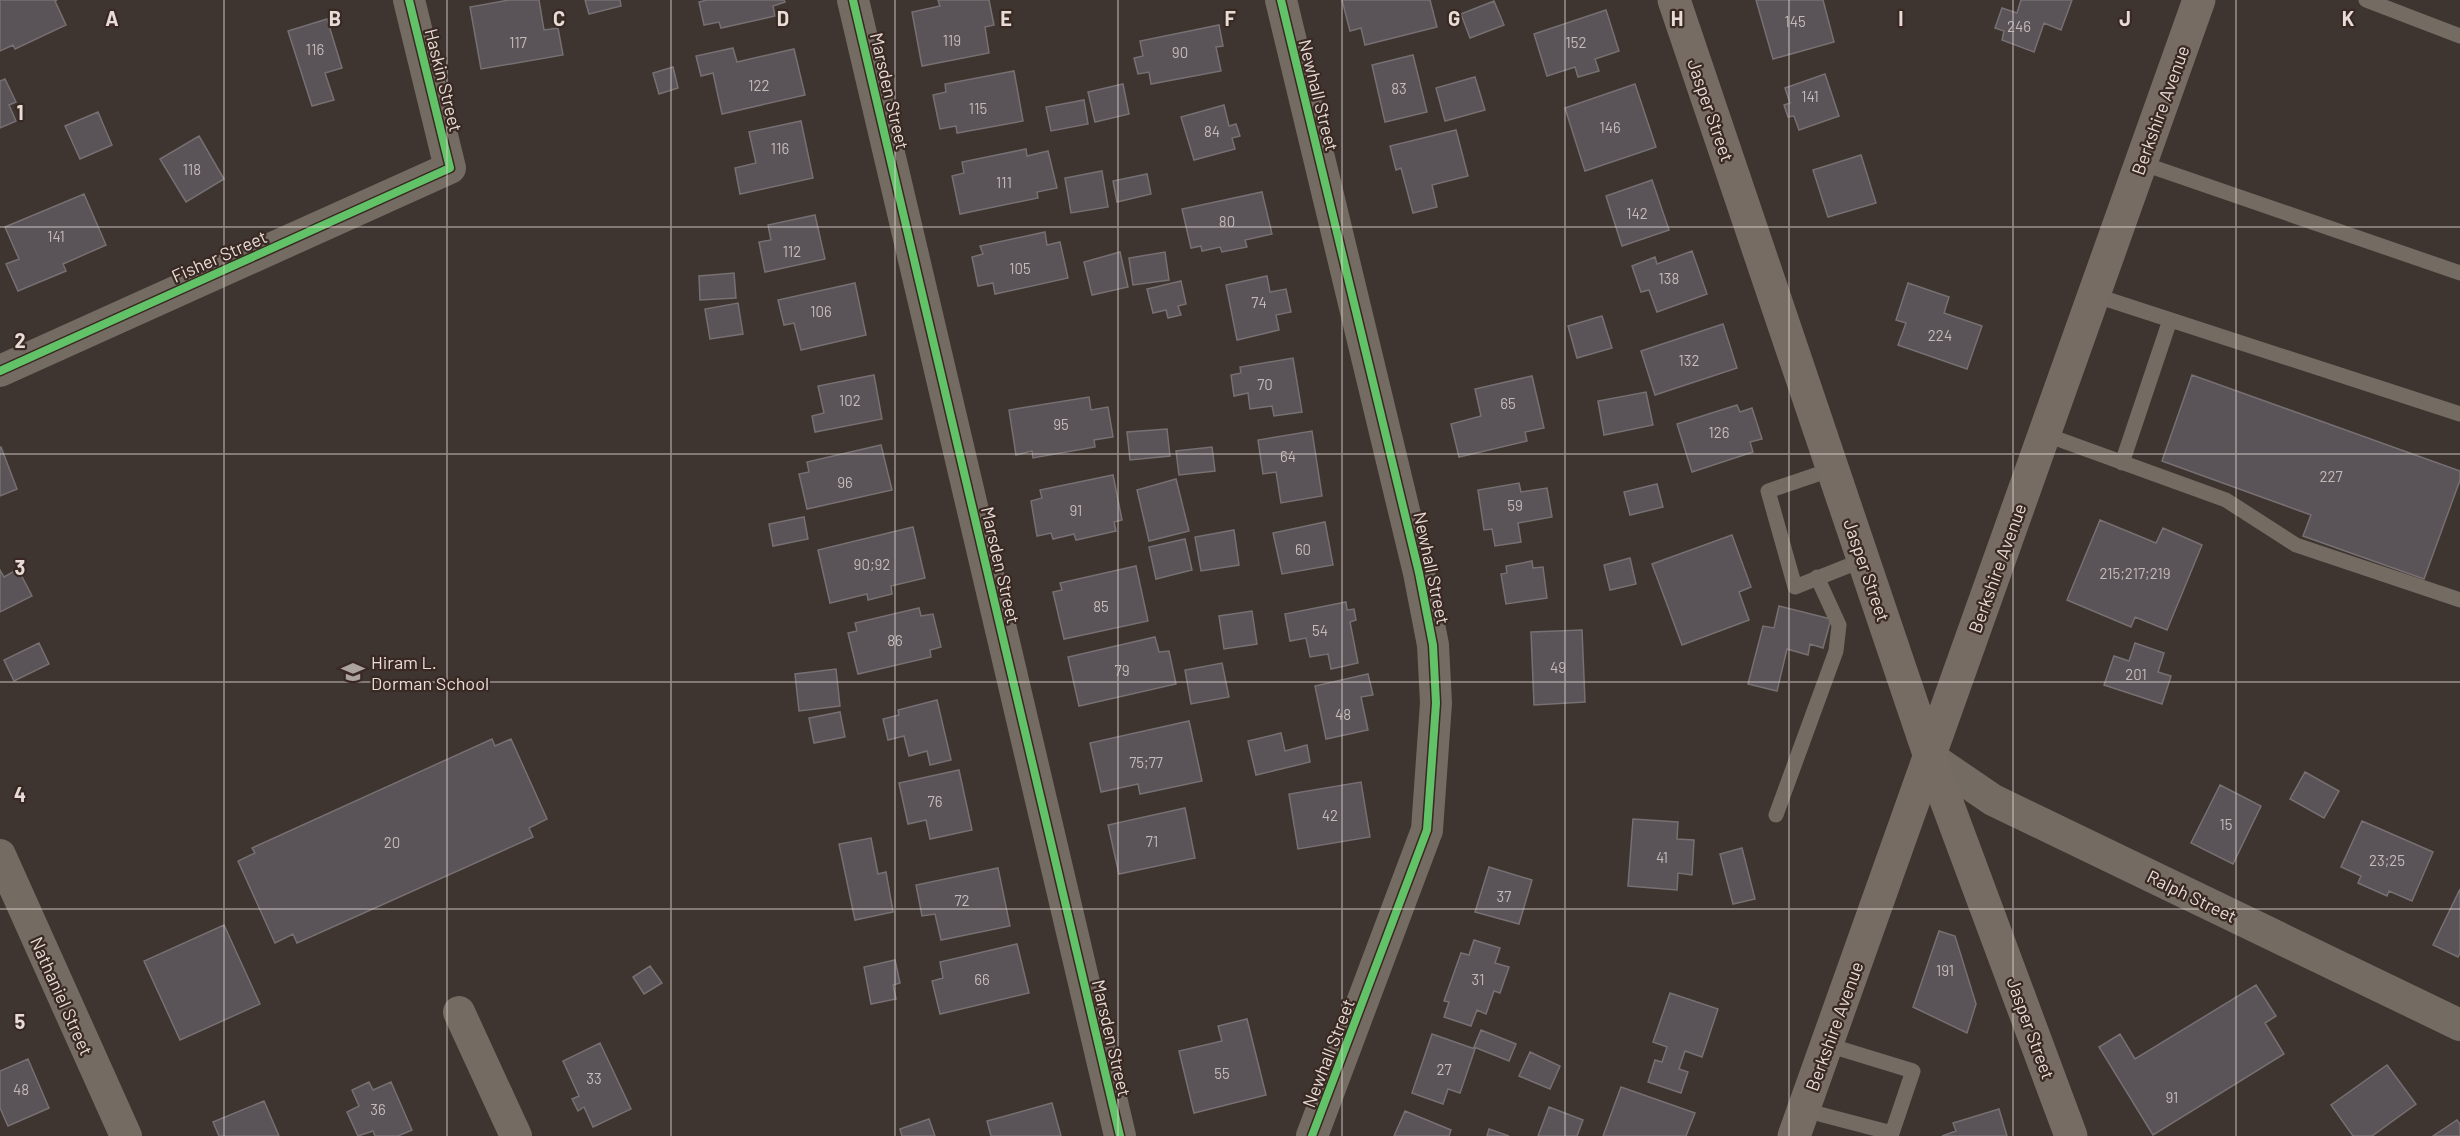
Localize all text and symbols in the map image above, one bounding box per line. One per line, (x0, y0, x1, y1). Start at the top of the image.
text: A (105, 6, 119, 30)
text: B (329, 6, 341, 30)
text: C (553, 6, 565, 30)
text: D (777, 6, 789, 30)
text: E (1000, 6, 1012, 30)
text: F (1224, 6, 1236, 30)
text: G (1448, 6, 1460, 30)
text: H (1671, 6, 1683, 30)
text: I (1898, 6, 1904, 30)
text: J (2119, 6, 2131, 30)
text: K (2342, 6, 2355, 30)
house number: 145 (1784, 12, 1806, 30)
house number: 246 (2007, 17, 2031, 35)
street label: Haskin Street (421, 26, 467, 134)
street label: Marsden Street (866, 31, 914, 151)
house number: 119 (943, 31, 961, 49)
house number: 117 (509, 33, 527, 51)
house number: 152 (1565, 33, 1587, 51)
street label: Newhall Street (1294, 37, 1344, 153)
house number: 116 (306, 40, 324, 58)
street label: Berkshire Avenue (2126, 42, 2194, 178)
house number: 90 (1172, 43, 1188, 61)
street label: Jasper Street (1683, 56, 1739, 164)
house number: 122 (748, 76, 770, 94)
house number: 83 (1391, 79, 1407, 97)
house number: 141 (1801, 87, 1819, 105)
house number: 115 (969, 99, 987, 117)
text: 1 (16, 100, 24, 124)
house number: 146 (1599, 118, 1621, 136)
house number: 84 (1204, 122, 1220, 140)
house number: 116 (771, 139, 789, 157)
house number: 118 (183, 160, 201, 178)
house number: 111 (996, 173, 1012, 191)
house number: 142 (1626, 204, 1648, 222)
house number: 80 (1219, 212, 1235, 230)
street label: Fisher Street (168, 225, 270, 287)
house number: 141 (47, 227, 65, 245)
house number: 112 (783, 242, 801, 260)
house number: 105 (1009, 259, 1031, 277)
house number: 138 (1659, 269, 1679, 287)
house number: 74 (1251, 293, 1267, 311)
house number: 106 (810, 302, 832, 320)
house number: 224 (1928, 326, 1952, 344)
text: 2 (14, 328, 26, 352)
house number: 132 (1678, 351, 1700, 369)
house number: 70 (1257, 375, 1273, 393)
house number: 102 (839, 391, 861, 409)
house number: 65 (1500, 394, 1516, 412)
house number: 95 (1053, 415, 1069, 433)
house number: 126 (1708, 423, 1730, 441)
house number: 64 (1280, 447, 1296, 465)
house number: 227 (2319, 467, 2343, 485)
house number: 96 (837, 473, 853, 491)
house number: 59 (1507, 496, 1523, 514)
street label: Berkshire Avenue (1963, 500, 2031, 636)
house number: 91 (1070, 501, 1082, 519)
street label: Marsden Street (977, 505, 1025, 625)
street label: Newhall Street (1409, 510, 1455, 626)
street label: Jasper Street (1839, 516, 1895, 624)
house number: 60 (1295, 540, 1311, 558)
text: 3 (15, 555, 25, 579)
house number: 90;92 (854, 555, 890, 573)
house number: 215;217;219 (2099, 564, 2171, 582)
house number: 85 (1093, 597, 1109, 615)
house number: 54 (1312, 621, 1328, 639)
house number: 86 (887, 631, 903, 649)
place label: Hiram L. Dorman School (371, 651, 489, 694)
house number: 49 (1550, 658, 1566, 676)
school or university icon: Hiram L. Dorman School (340, 659, 366, 685)
house number: 79 (1115, 661, 1129, 679)
house number: 201 (2125, 665, 2147, 683)
house number: 48 (1335, 705, 1351, 723)
house number: 75;77 (1129, 753, 1163, 771)
text: 4 (14, 782, 26, 806)
house number: 76 (928, 792, 942, 810)
house number: 42 (1322, 806, 1338, 824)
house number: 15 (2220, 815, 2232, 833)
house number: 71 (1146, 832, 1158, 850)
house number: 20 (384, 833, 400, 851)
house number: 41 (1656, 848, 1668, 866)
house number: 23;25 (2369, 851, 2405, 869)
street label: Ralph Street (2144, 865, 2240, 927)
house number: 37 (1497, 887, 1511, 905)
house number: 72 (954, 891, 970, 909)
street label: Nathaniel Street (26, 933, 98, 1059)
street label: Berkshire Avenue (1800, 958, 1868, 1094)
house number: 191 (1936, 961, 1954, 979)
house number: 66 (974, 970, 990, 988)
house number: 31 (1472, 970, 1484, 988)
street label: Jasper Street (2002, 974, 2060, 1082)
street label: Marsden Street (1088, 978, 1136, 1098)
street label: Newhall Street (1297, 996, 1359, 1110)
text: 5 (15, 1009, 26, 1033)
house number: 27 (1436, 1060, 1452, 1078)
house number: 55 (1214, 1064, 1230, 1082)
house number: 33 (586, 1069, 602, 1087)
house number: 48 (13, 1080, 29, 1098)
house number: 91 (2166, 1088, 2178, 1106)
house number: 36 (370, 1100, 386, 1118)

